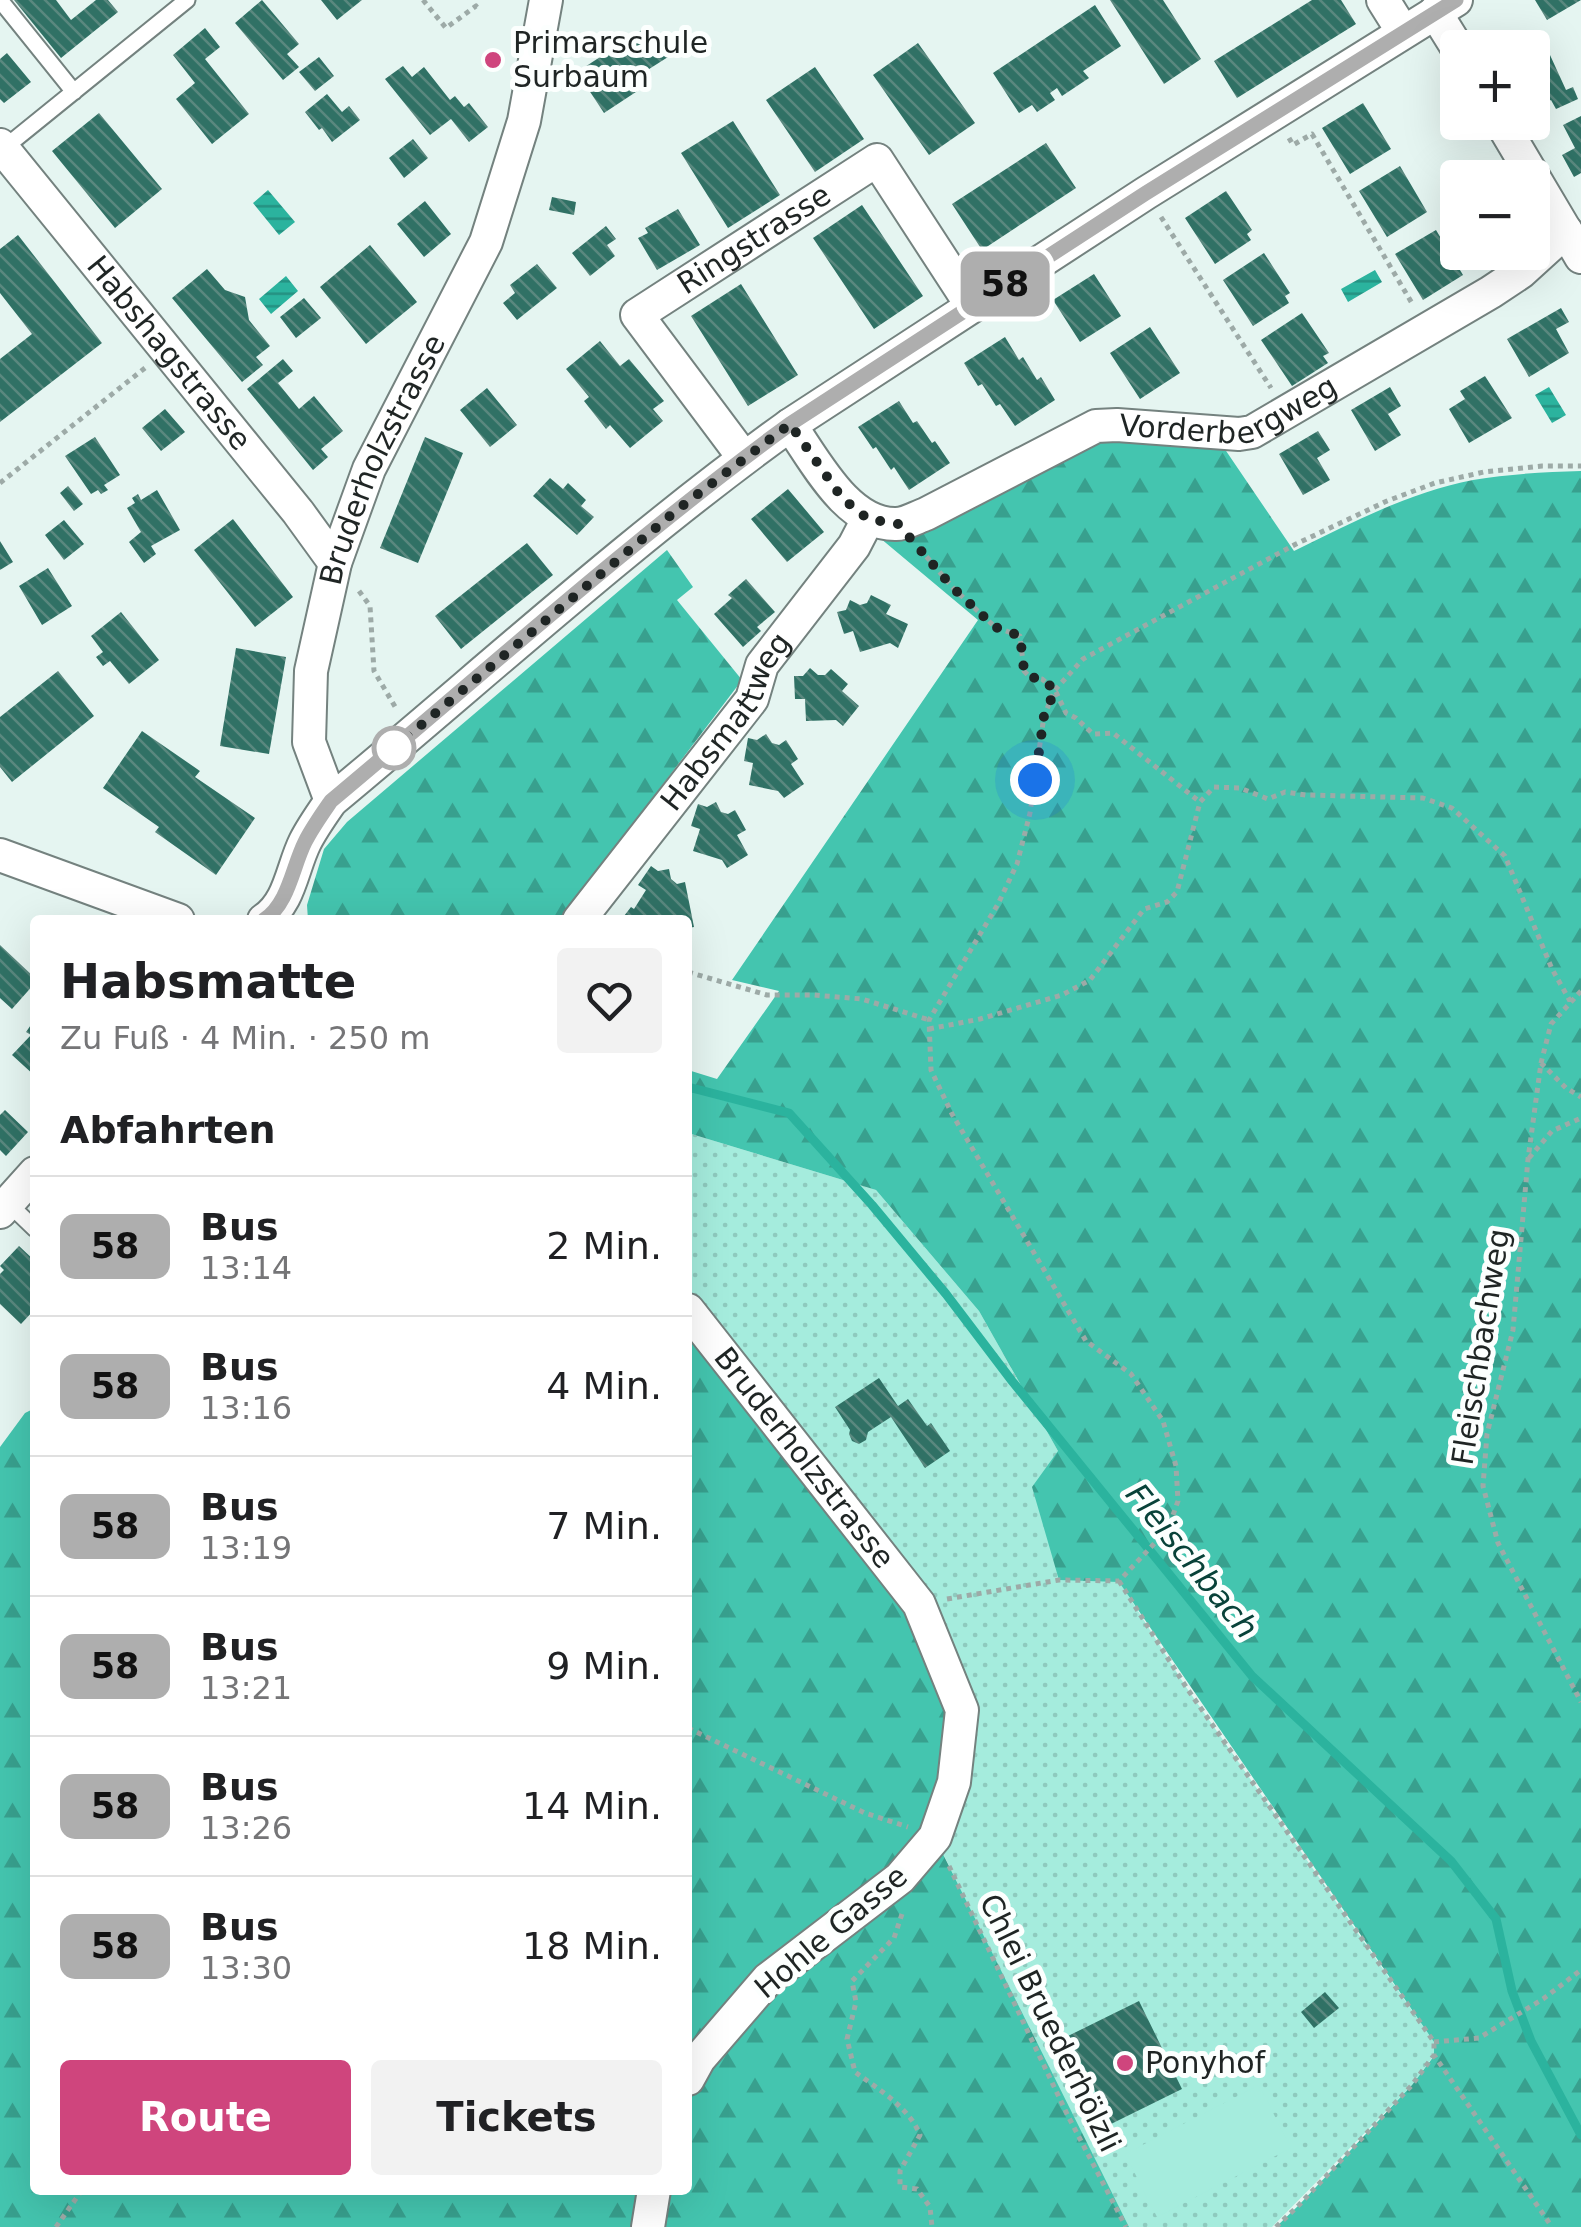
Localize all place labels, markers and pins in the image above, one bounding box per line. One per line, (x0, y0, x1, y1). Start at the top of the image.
place label: Primarschule Surbaum (513, 25, 708, 94)
marker: Primarschule Surbaum (482, 49, 504, 71)
unlabelled marker (373, 727, 415, 769)
place label: Ponyhof (1145, 2045, 1267, 2080)
marker: Ponyhof (1114, 2052, 1136, 2074)

